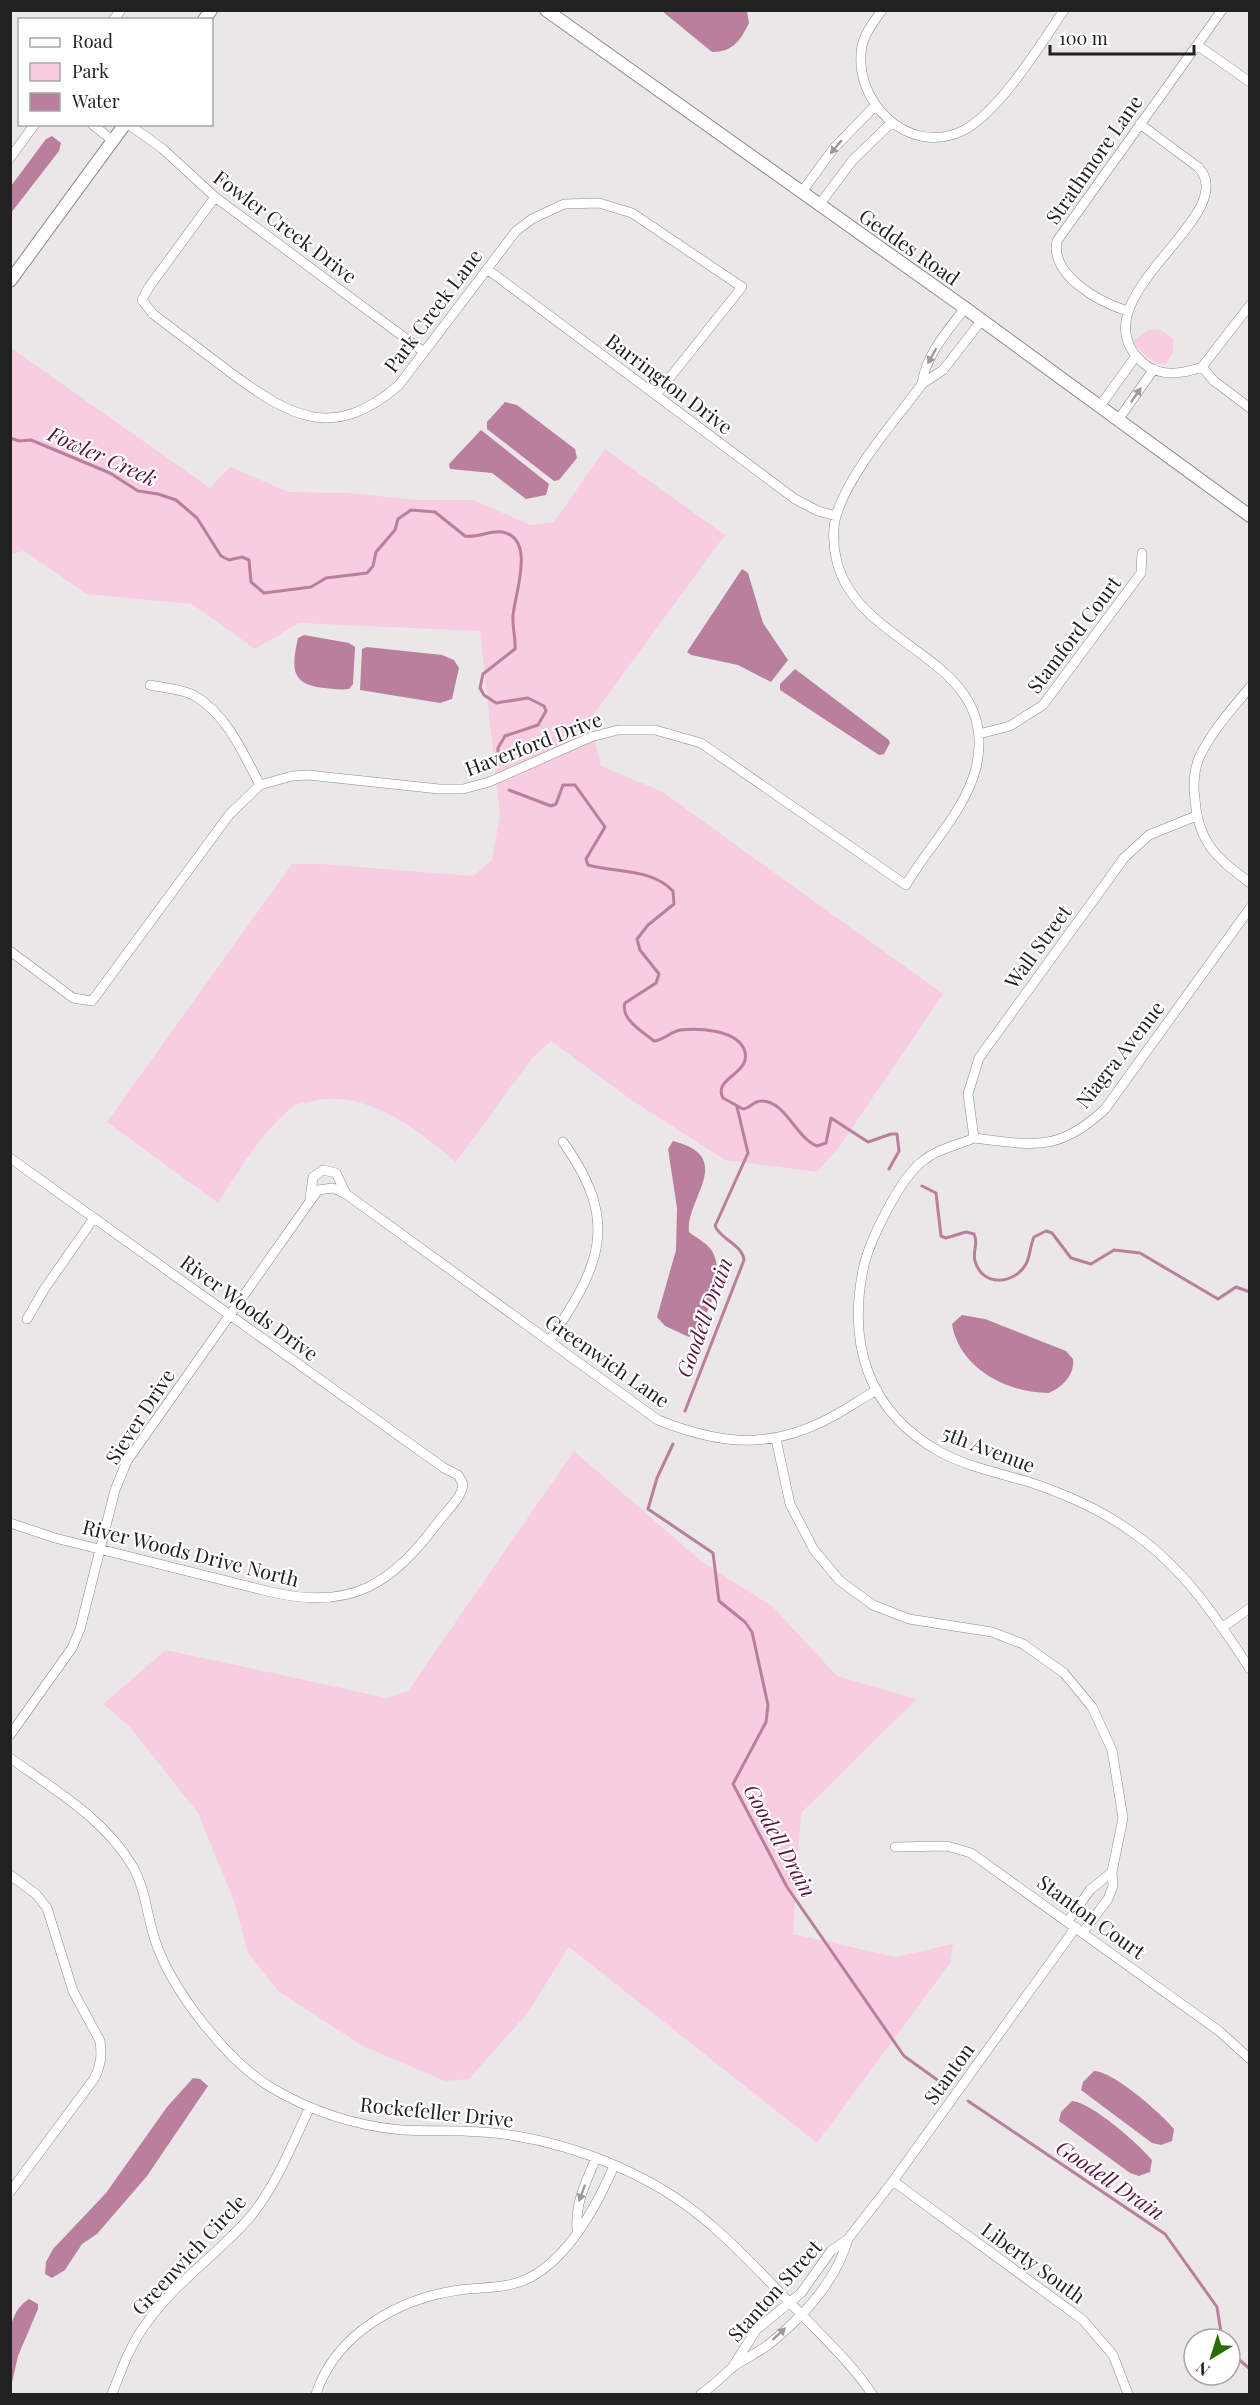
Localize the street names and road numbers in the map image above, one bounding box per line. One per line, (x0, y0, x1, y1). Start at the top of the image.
street label: Strathmore Lane (1038, 89, 1148, 229)
street label: Fowler Creek Drive (209, 163, 363, 289)
street label: Geddes Road (854, 201, 966, 291)
street label: Park Creek Lane (377, 243, 487, 377)
street label: Barrington Drive (601, 326, 739, 440)
street label: Stamford Court (1020, 569, 1127, 698)
street label: Haverford Drive (461, 704, 605, 782)
street label: Wall Street (997, 898, 1077, 994)
street label: Niagra Avenue (1069, 995, 1169, 1113)
street label: River Woods Drive (176, 1248, 324, 1366)
street label: Greenwich Lane (540, 1307, 676, 1413)
street label: Siever Drive (98, 1363, 180, 1469)
street label: 5th Avenue (939, 1418, 1039, 1478)
street label: River Woods Drive North (80, 1512, 302, 1592)
street label: Stanton Court (1033, 1868, 1152, 1965)
street label: Stanton (917, 2037, 979, 2109)
street label: Rockefeller Drive (359, 2090, 515, 2132)
street label: Greenwich Circle (125, 2188, 251, 2320)
street label: Liberty South (977, 2215, 1091, 2309)
street label: Stanton Street (721, 2233, 828, 2347)

